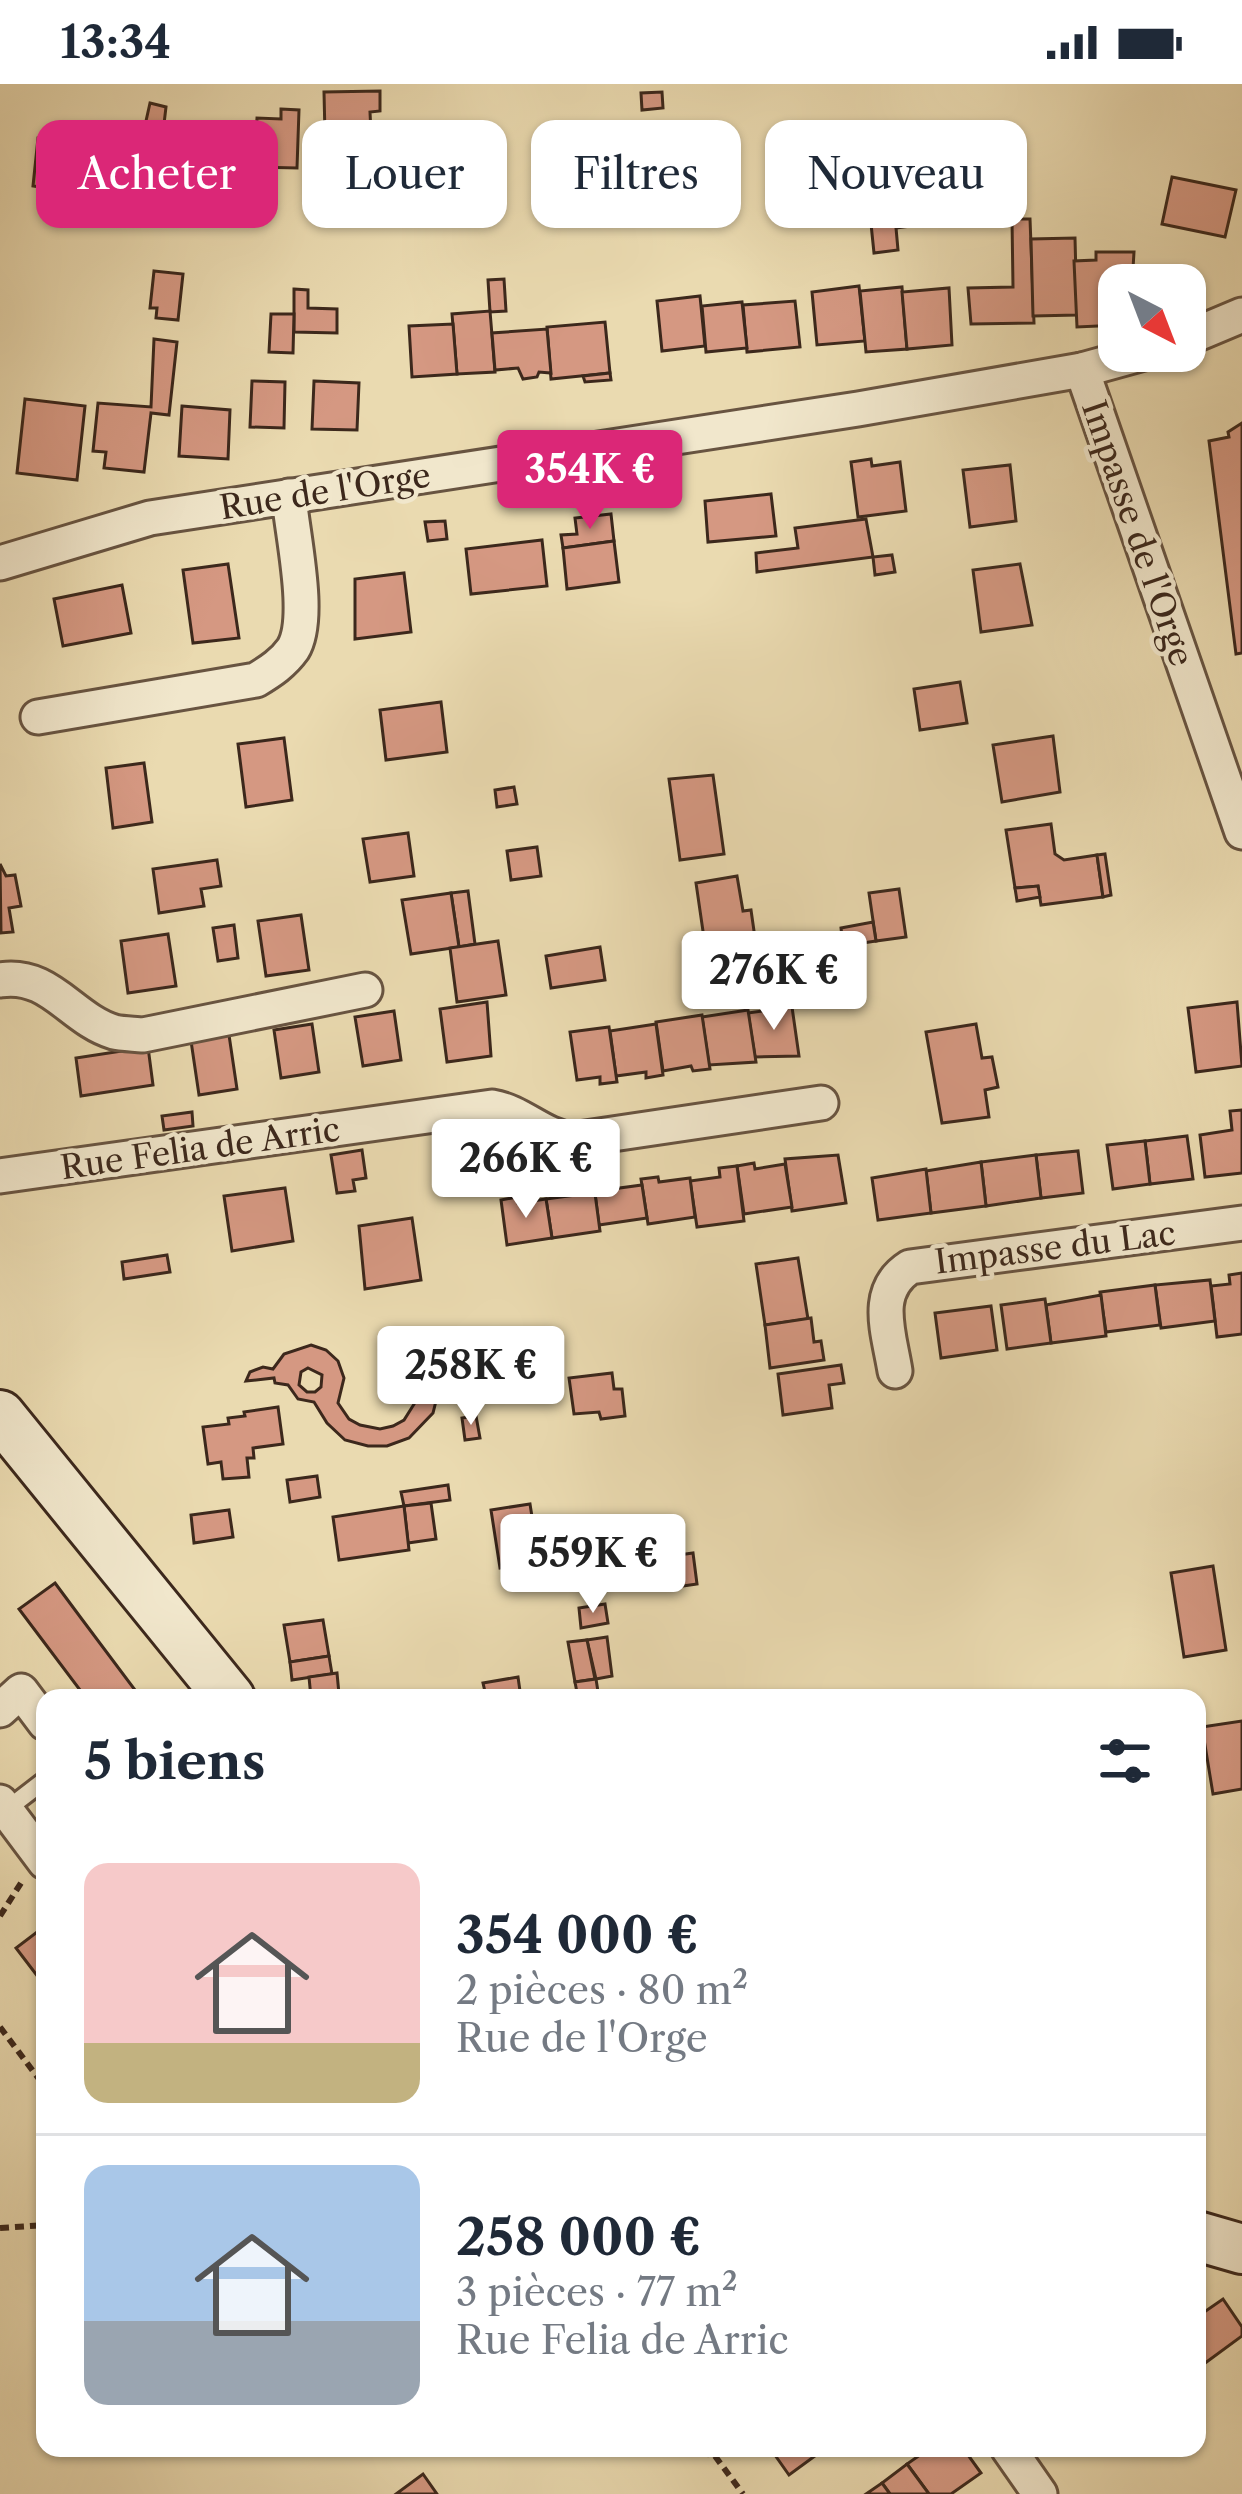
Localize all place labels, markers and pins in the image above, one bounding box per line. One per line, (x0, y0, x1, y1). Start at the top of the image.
pin: 354K € (492, 430, 688, 532)
pin: 276K € (676, 931, 872, 1033)
pin: 266K € (428, 1119, 624, 1221)
pin: 258K € (373, 1326, 569, 1428)
pin: 559K € (495, 1514, 691, 1616)

